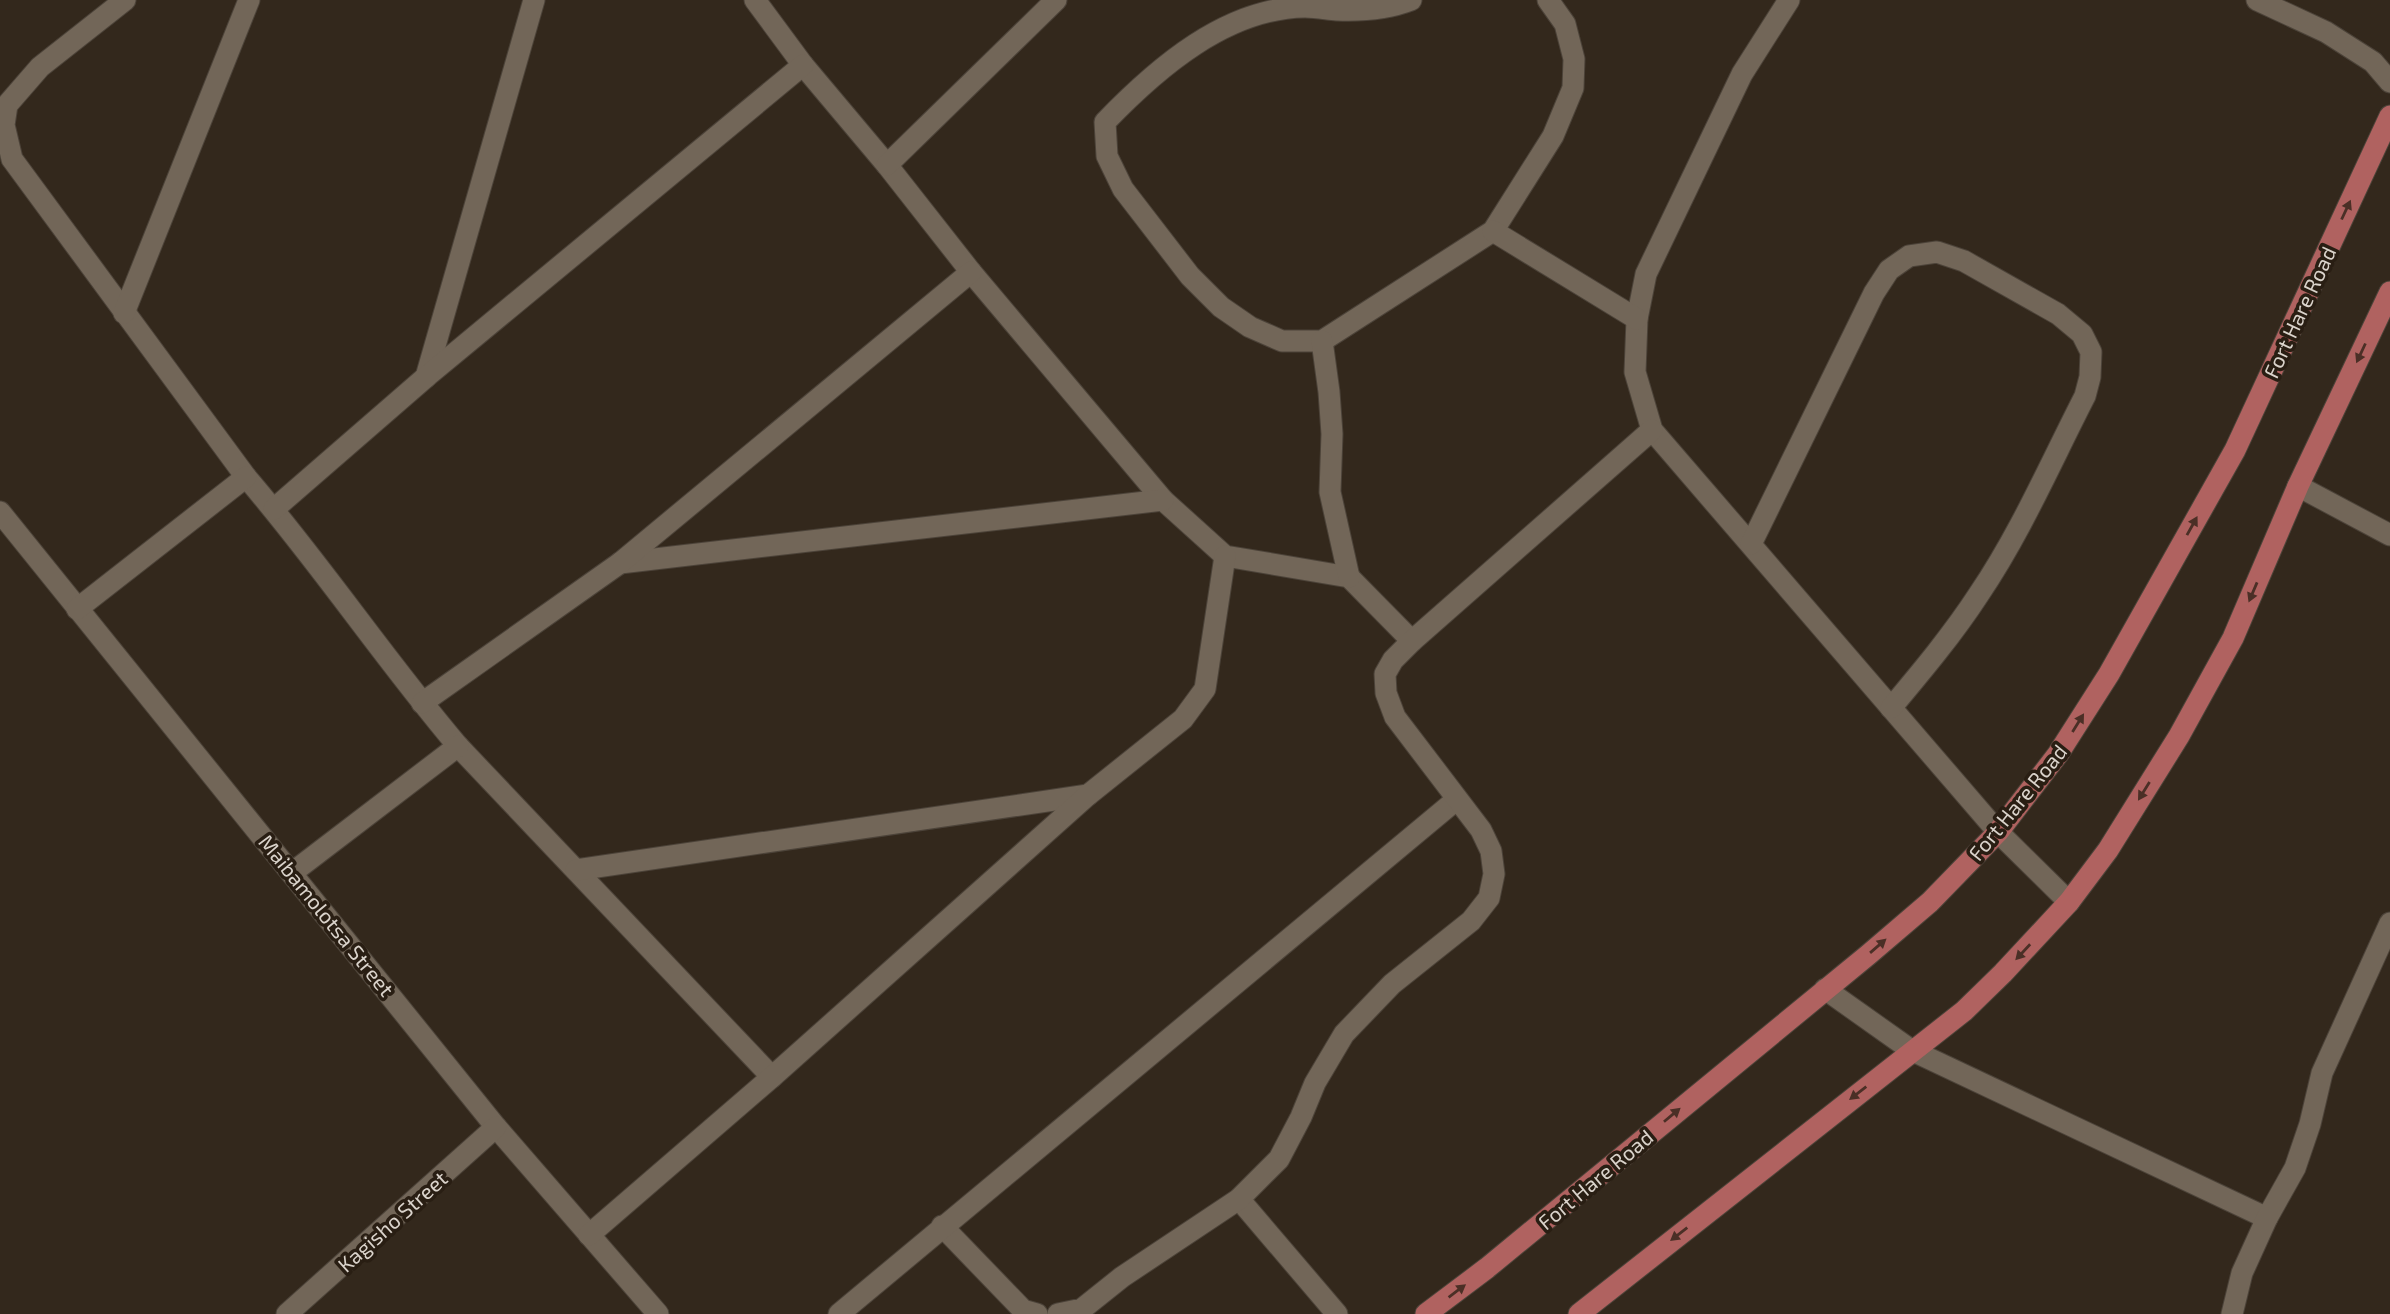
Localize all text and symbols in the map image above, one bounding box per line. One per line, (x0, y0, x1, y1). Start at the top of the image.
one-way arrow (2340, 200, 2352, 220)
street label: Fort Hare Road (2258, 242, 2340, 382)
one-way arrow (2355, 343, 2367, 363)
one-way arrow (2186, 517, 2198, 536)
one-way arrow (2247, 581, 2258, 602)
one-way arrow (2071, 713, 2084, 732)
street label: Fort Hare Road (1963, 739, 2071, 865)
one-way arrow (2138, 781, 2151, 801)
street label: Maibamolotsa Street (254, 829, 400, 1001)
one-way arrow (1869, 938, 1887, 954)
one-way arrow (2015, 943, 2031, 961)
one-way arrow (1849, 1085, 1867, 1100)
one-way arrow (1663, 1108, 1680, 1123)
street label: Fort Hare Road (1533, 1124, 1657, 1234)
street label: Kagisho Street (332, 1165, 452, 1277)
one-way arrow (1671, 1226, 1689, 1241)
one-way arrow (1447, 1284, 1466, 1298)

